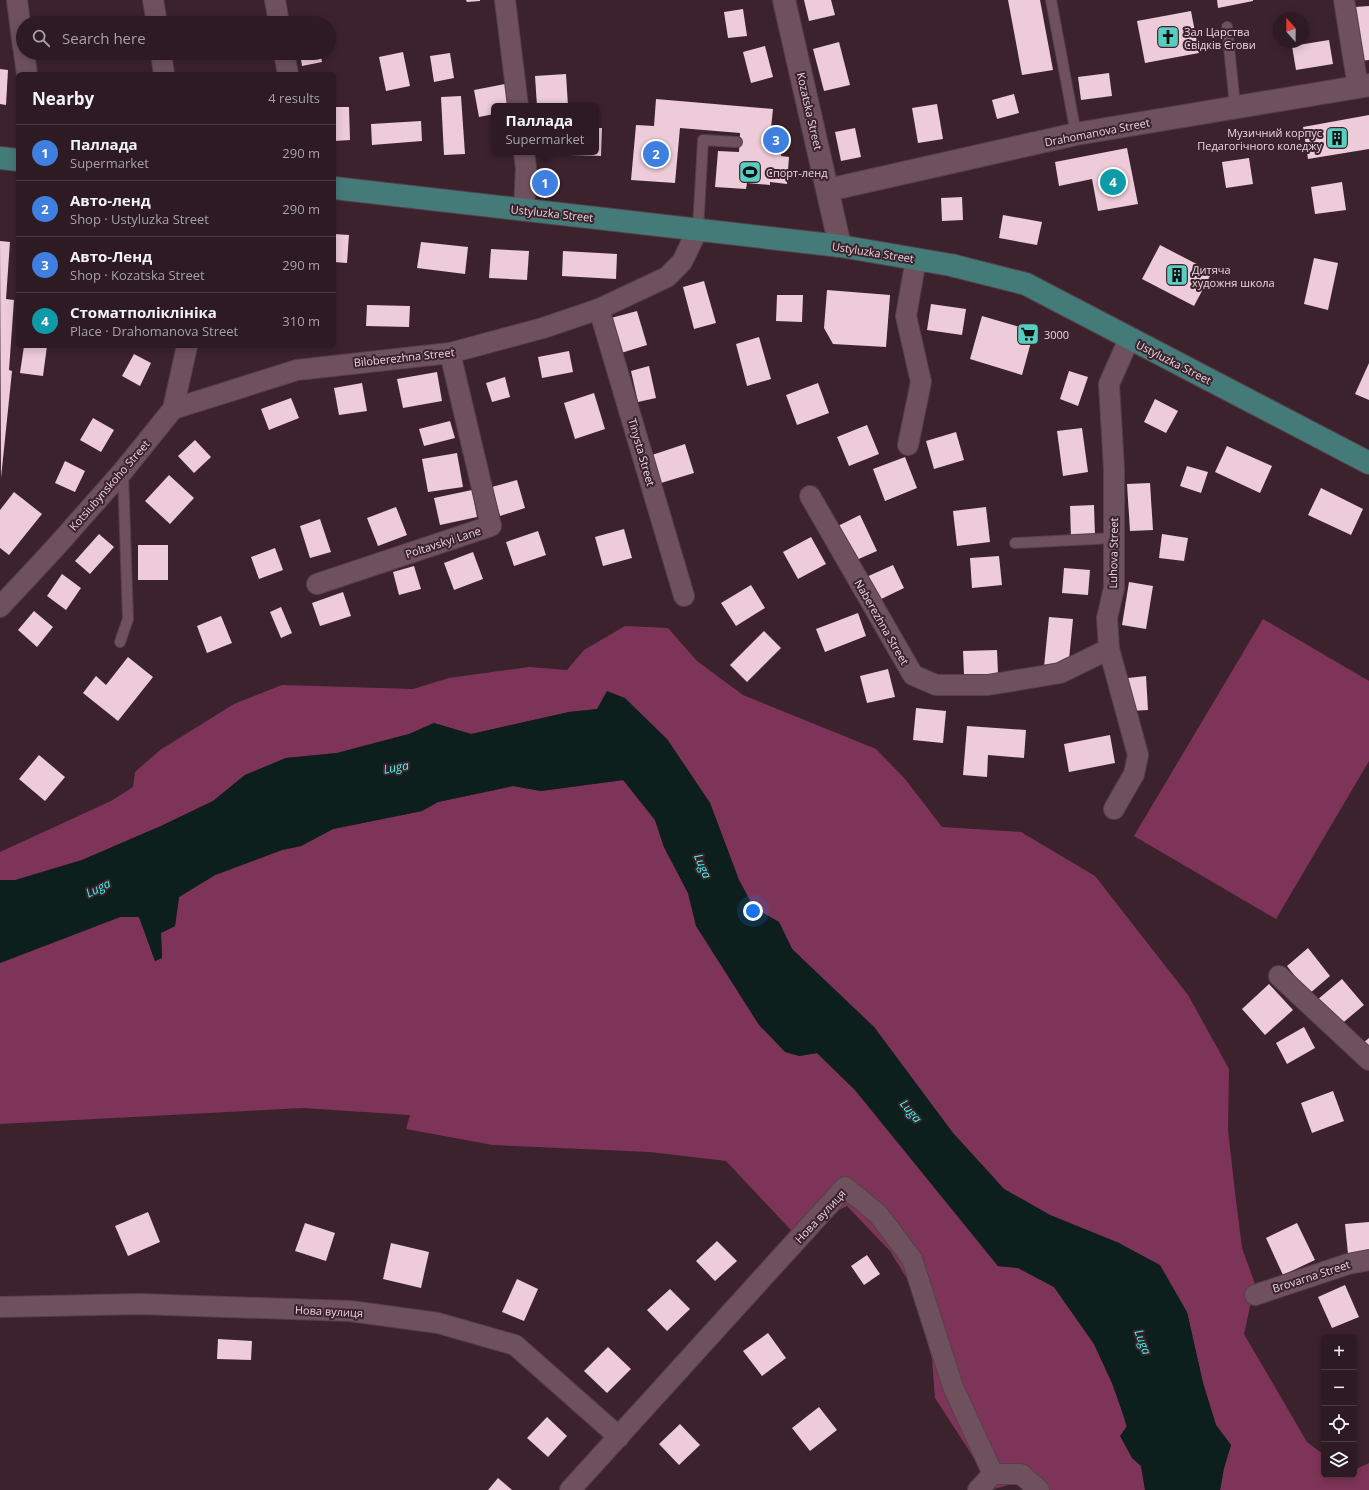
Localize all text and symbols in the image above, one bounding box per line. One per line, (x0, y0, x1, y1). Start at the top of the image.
north arrow (1273, 12, 1309, 48)
search box (16, 16, 336, 60)
church icon: Зал Царства Свідків Єгови (1155, 24, 1181, 50)
place label: Зал Царства Свідків Єгови (1184, 24, 1256, 52)
icon: search (30, 27, 52, 49)
text: Search here (62, 28, 146, 48)
street label: Kozatska Street (794, 71, 826, 151)
text: Nearby (32, 87, 94, 110)
text: 4 results (268, 89, 320, 107)
popup (491, 103, 599, 155)
text: Паллада (505, 110, 573, 130)
street label: Drahomanova Street (1043, 114, 1151, 150)
pin: 3 (763, 125, 789, 155)
place label: Музичний корпус Педагогічного коледжу (1197, 125, 1322, 153)
building icon: Музичний корпус Педагогічного коледжу (1324, 125, 1350, 151)
text: Supermarket (505, 130, 585, 148)
text: Паллада (70, 134, 138, 154)
pin: 2 (643, 139, 669, 169)
text: 1 (41, 144, 49, 162)
text: 290 m (282, 144, 320, 162)
text: Supermarket (70, 154, 149, 172)
sports icon: Спорт-ленд (737, 159, 763, 185)
place label: Спорт-ленд (766, 165, 828, 180)
pin: 4 (1100, 167, 1126, 197)
pin: 1 (532, 168, 558, 198)
text: Авто-ленд (70, 190, 151, 210)
text: 2 (41, 200, 49, 218)
text: 290 m (282, 200, 320, 218)
street label: Ustyluzka Street (510, 201, 594, 225)
text: Shop · Ustyluzka Street (70, 210, 209, 228)
street label: Ustyluzka Street (831, 238, 915, 266)
text: Авто-Ленд (70, 246, 152, 266)
text: 3 (41, 256, 49, 274)
text: 290 m (282, 256, 320, 274)
building icon: Дитяча художня школа (1164, 262, 1190, 288)
place label: Дитяча художня школа (1192, 262, 1275, 290)
text: Shop · Kozatska Street (70, 266, 205, 284)
text: Стоматполіклініка (70, 302, 217, 322)
text: 4 (41, 312, 49, 330)
text: 310 m (282, 312, 320, 330)
supermarket icon: 3000 (1015, 321, 1041, 347)
text: Place · Drahomanova Street (70, 322, 238, 340)
place label: 3000 (1044, 327, 1069, 342)
street label: Ustyluzka Street (1134, 337, 1214, 388)
street label: Biloberezhna Street (353, 344, 455, 370)
street label: Tinysta Street (625, 416, 659, 488)
street label: Kotsiubynskoho Street (65, 436, 153, 534)
street label: Luhova Street (1105, 517, 1121, 589)
street label: Poltavskyi Lane (403, 523, 483, 561)
street label: Naberezhna Street (851, 577, 913, 668)
water label: Luga (382, 756, 410, 778)
water label: Luga (690, 851, 716, 881)
water label: Luga (83, 875, 113, 901)
your location (743, 901, 763, 921)
water label: Luga (896, 1096, 926, 1126)
street label: Нова вулиця (791, 1186, 849, 1246)
street label: Brovarna Street (1270, 1256, 1352, 1296)
street label: Нова вулиця (295, 1302, 363, 1320)
water label: Luga (1130, 1327, 1156, 1357)
map controls (1321, 1334, 1357, 1478)
button: + (1321, 1334, 1357, 1370)
button: − (1321, 1370, 1357, 1406)
button: locate (1321, 1406, 1357, 1442)
button: layers (1321, 1442, 1357, 1478)

